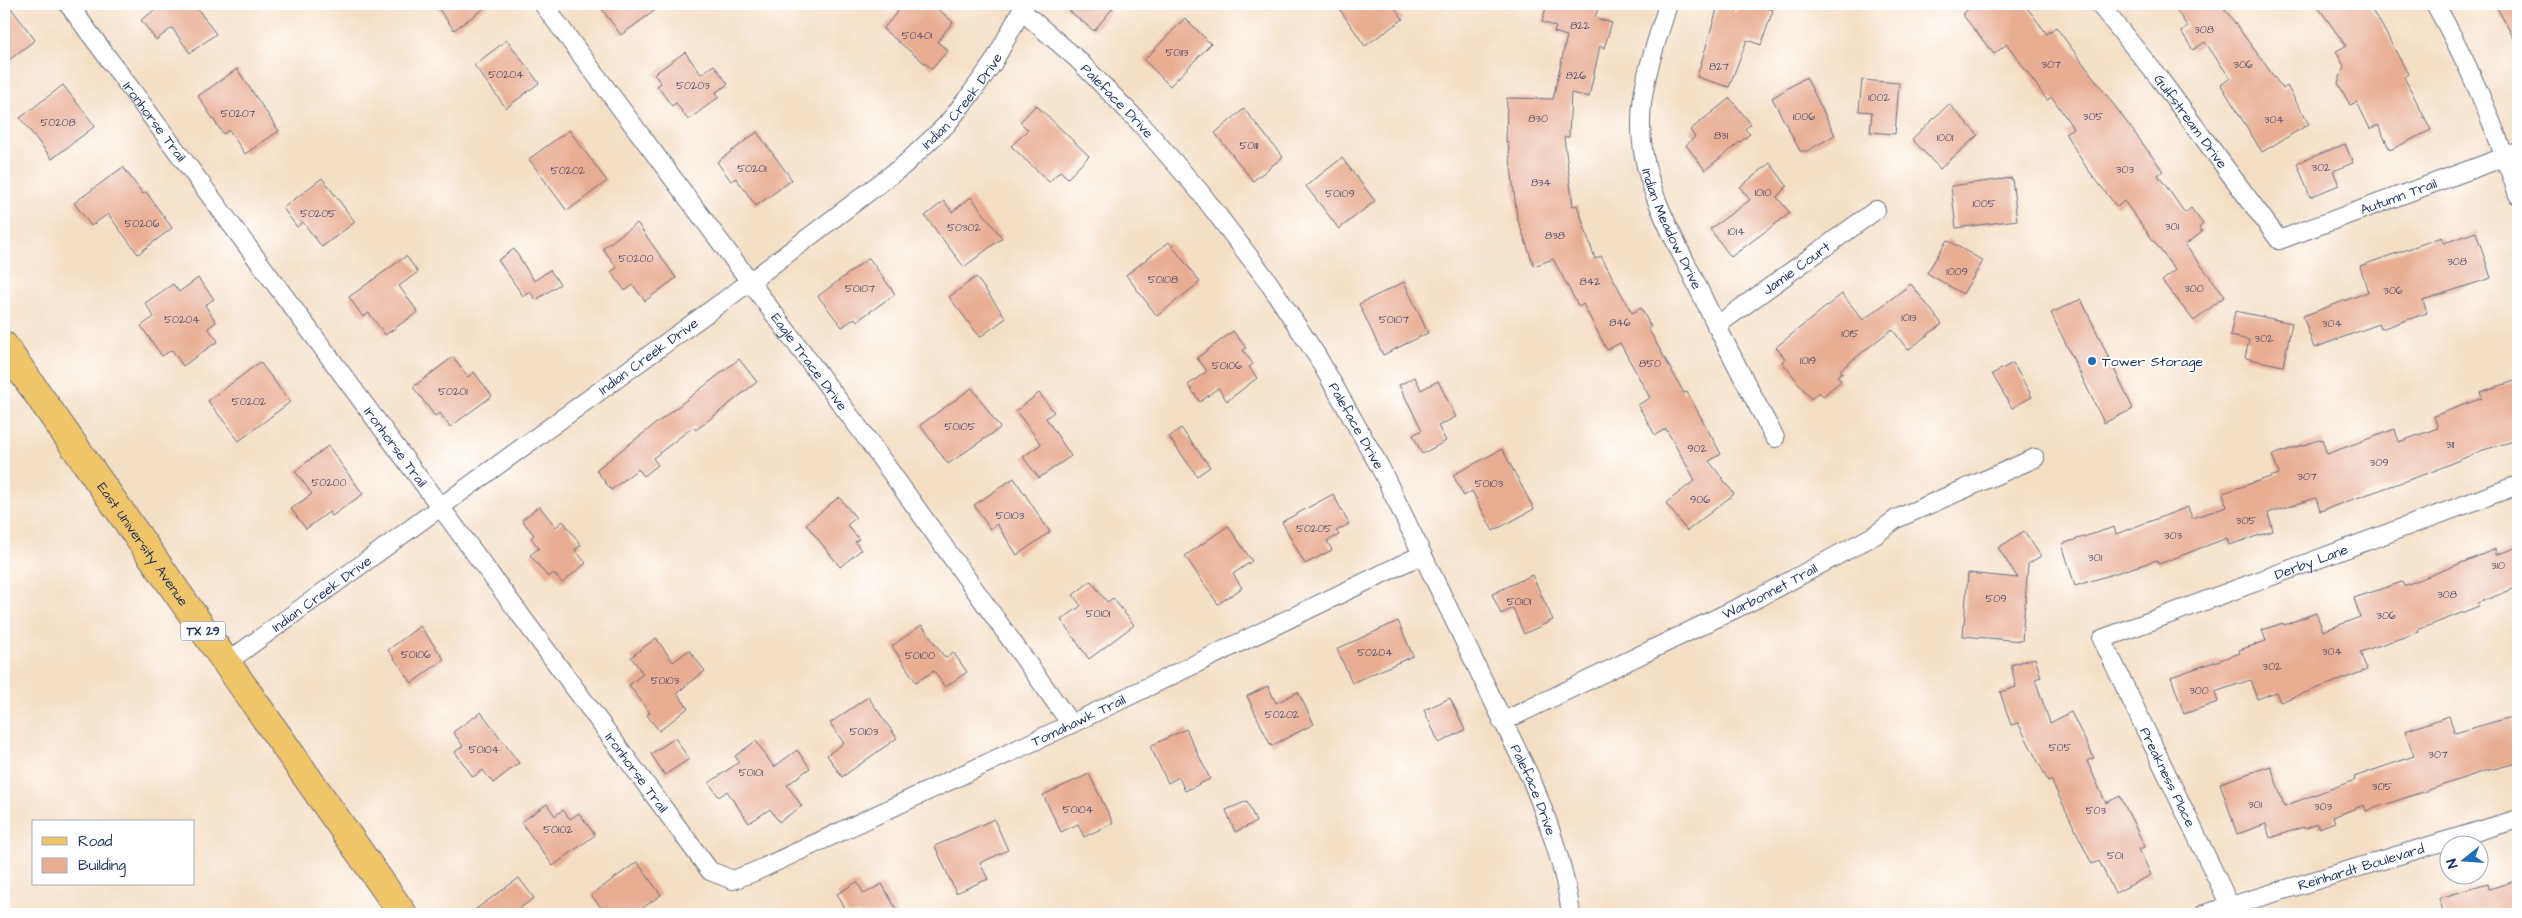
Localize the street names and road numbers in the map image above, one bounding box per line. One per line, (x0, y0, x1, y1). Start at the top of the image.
street label: Indian Creek Drive (918, 49, 1008, 154)
street label: Paleface Drive (1076, 59, 1158, 143)
street label: Gulfstream Drive (2149, 71, 2232, 173)
street label: Ironhorse Trail (118, 78, 191, 166)
street label: Indian Meadow Drive (1636, 167, 1707, 293)
street label: Autumn Trail (2358, 174, 2440, 220)
street label: Jamie Court (1759, 237, 1835, 300)
street label: Eagle Trace Drive (766, 309, 852, 416)
street label: Indian Creek Drive (595, 313, 703, 400)
street label: Paleface Drive (1323, 379, 1389, 474)
street label: Ironhorse Trail (359, 403, 432, 492)
street label: East University Avenue (92, 479, 193, 611)
street label: Derby Lane (2272, 540, 2351, 585)
street label: Indian Creek Drive (268, 551, 376, 637)
street label: Warbonnet Trail (1719, 559, 1821, 625)
road number: TX 29 (180, 622, 226, 640)
street label: Tomahawk Trail (1028, 690, 1129, 752)
street label: Preakness Place (2134, 724, 2200, 831)
street label: Ironhorse Trail (600, 729, 673, 817)
street label: Paleface Drive (1505, 741, 1561, 839)
street label: Reinhardt Boulevard (2296, 839, 2427, 896)

